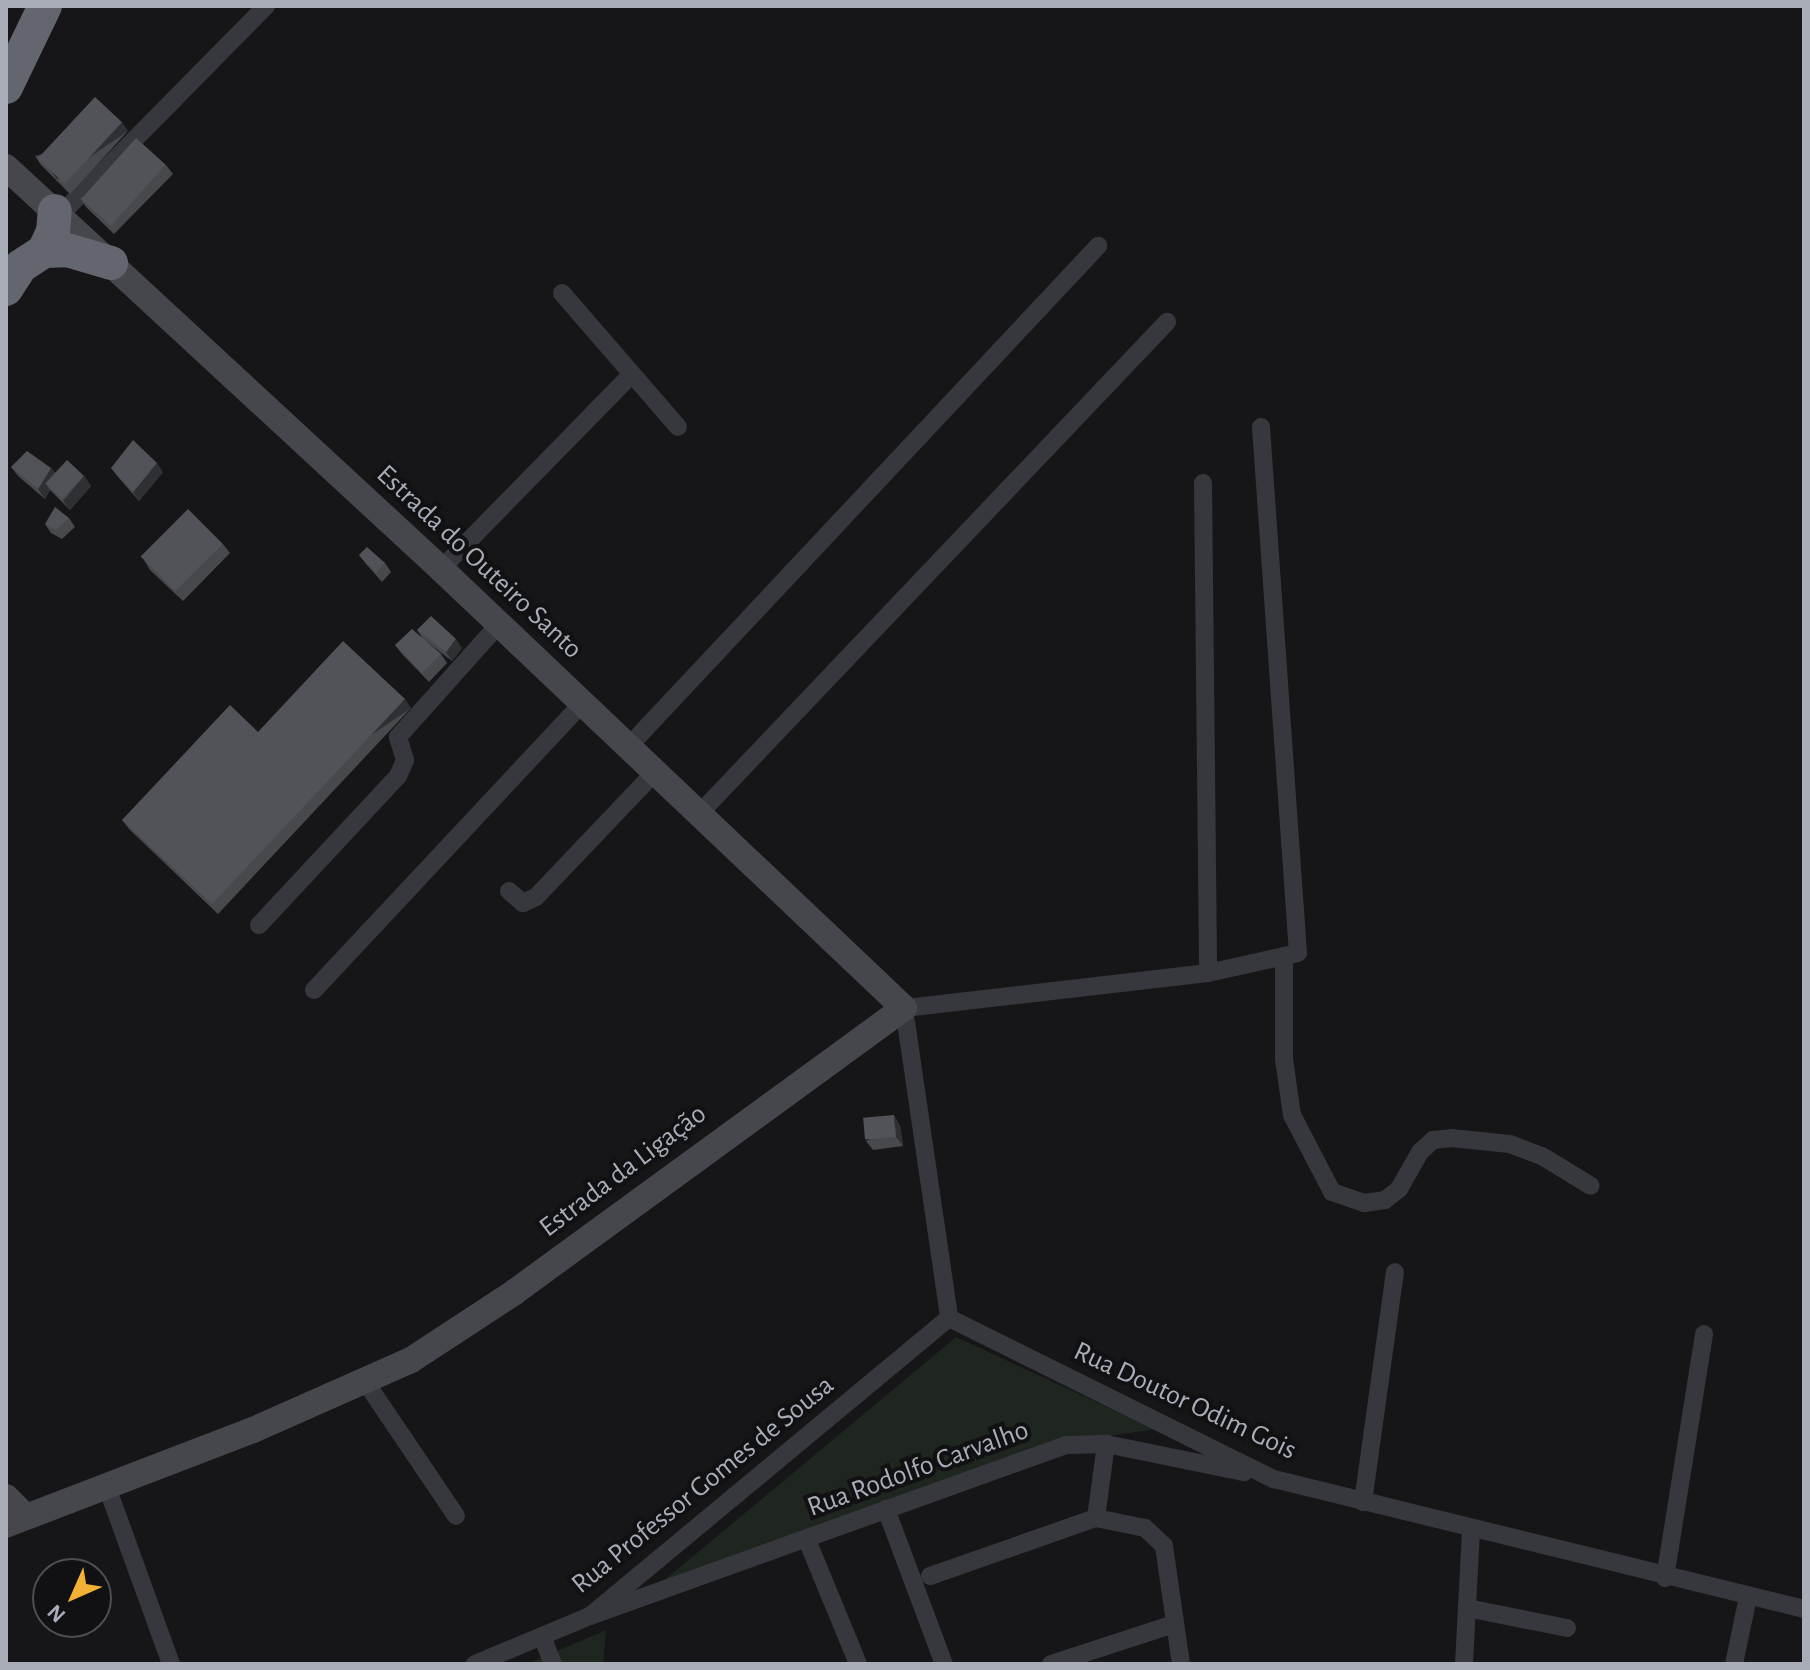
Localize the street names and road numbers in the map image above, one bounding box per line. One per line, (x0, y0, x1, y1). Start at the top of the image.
street label: Estrada do Outeiro Santo (369, 458, 589, 666)
street label: Estrada da Ligação (533, 1097, 713, 1245)
street label: Rua Doutor Odim Gois (1068, 1335, 1302, 1467)
street label: Rua Professor Gomes de Sousa (565, 1369, 841, 1601)
street label: Rua Rodolfo Carvalho (803, 1413, 1033, 1525)

